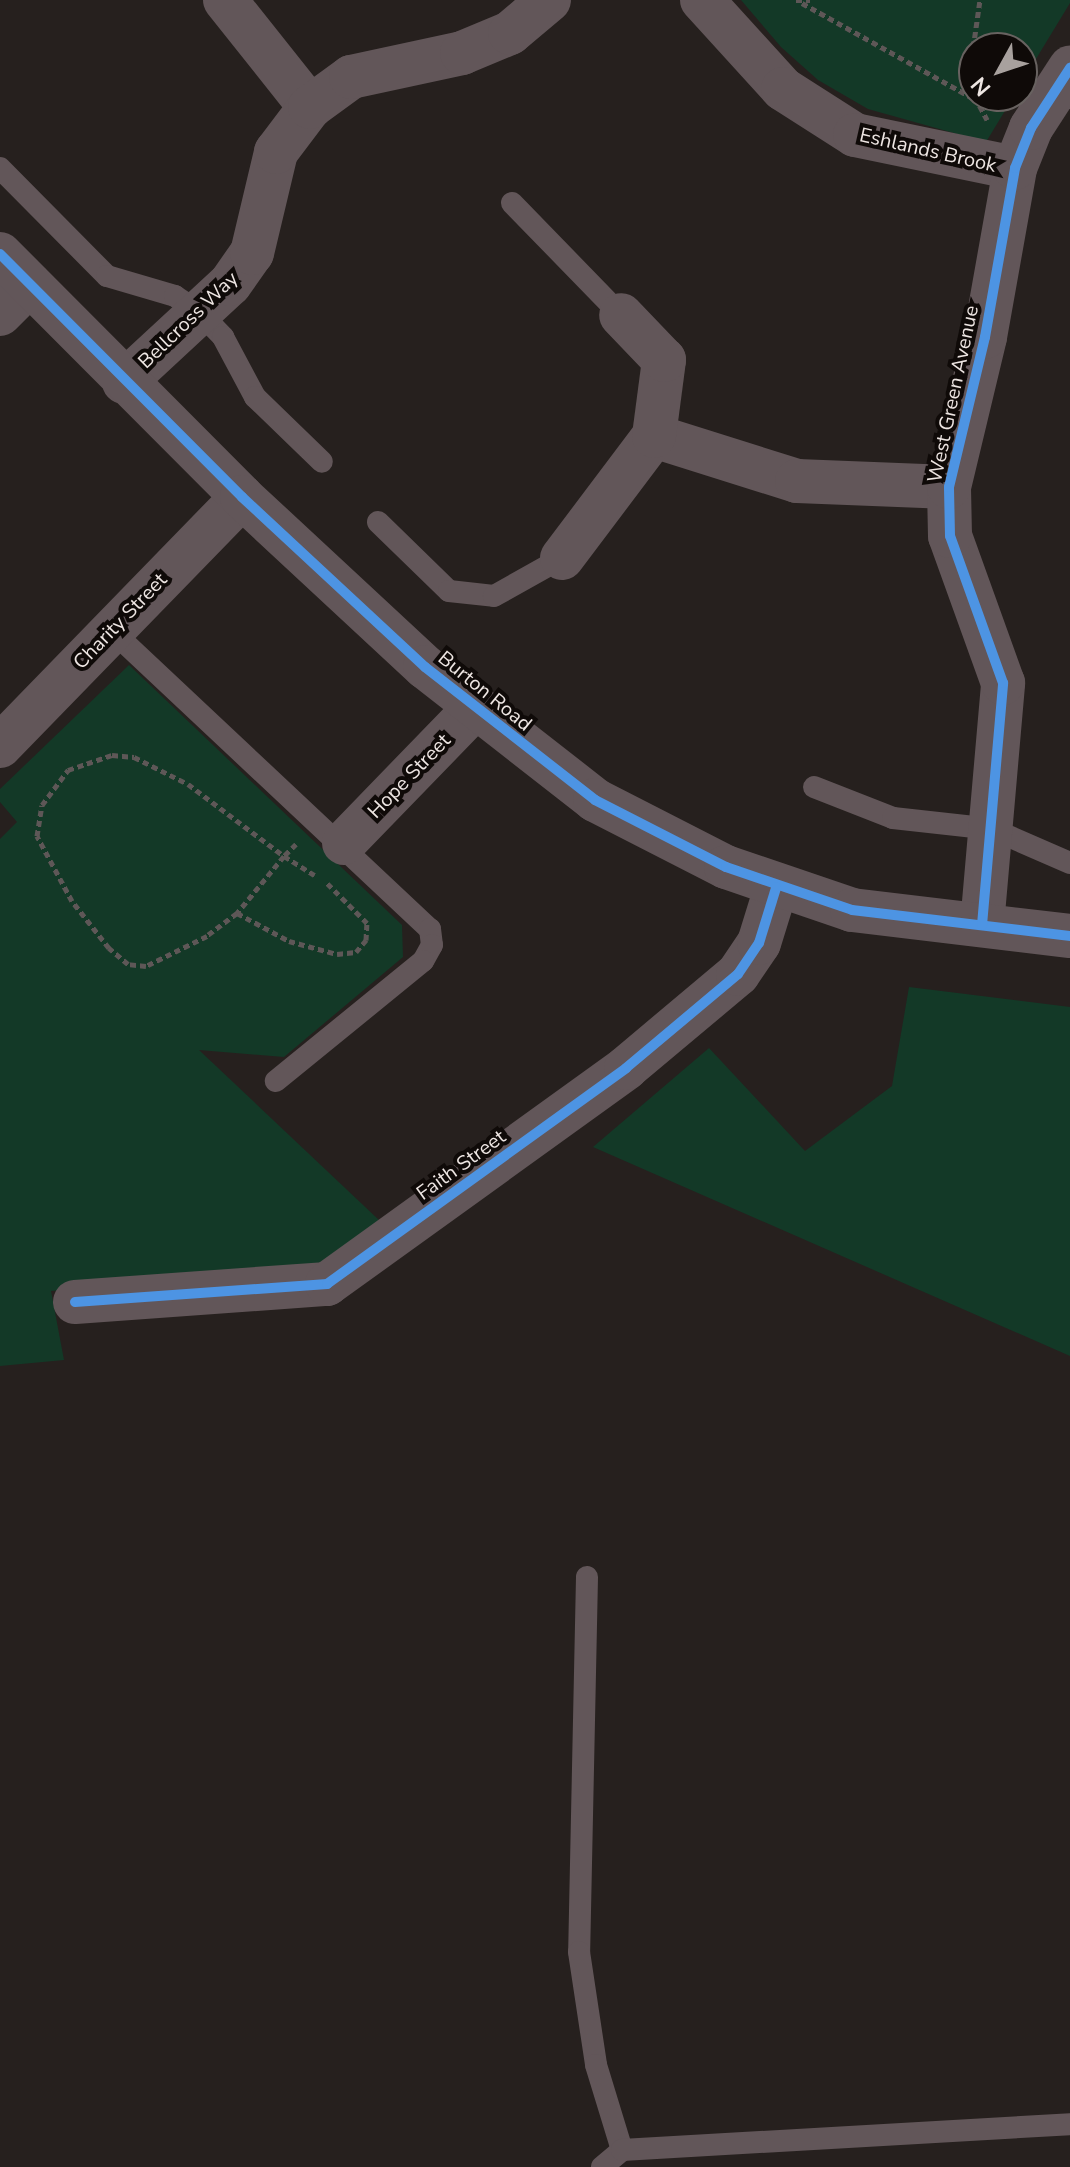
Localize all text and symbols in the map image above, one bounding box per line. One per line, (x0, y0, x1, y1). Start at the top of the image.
north arrow (958, 32, 1038, 112)
text: N (964, 70, 998, 102)
street label: Eshlands Brook (857, 123, 999, 177)
street label: Bellcross Way (133, 266, 243, 374)
street label: West Green Avenue (922, 303, 984, 485)
street label: Charity Street (68, 568, 172, 674)
street label: Burton Road (433, 646, 537, 736)
street label: Hope Street (363, 729, 455, 823)
street label: Faith Street (412, 1125, 510, 1205)

